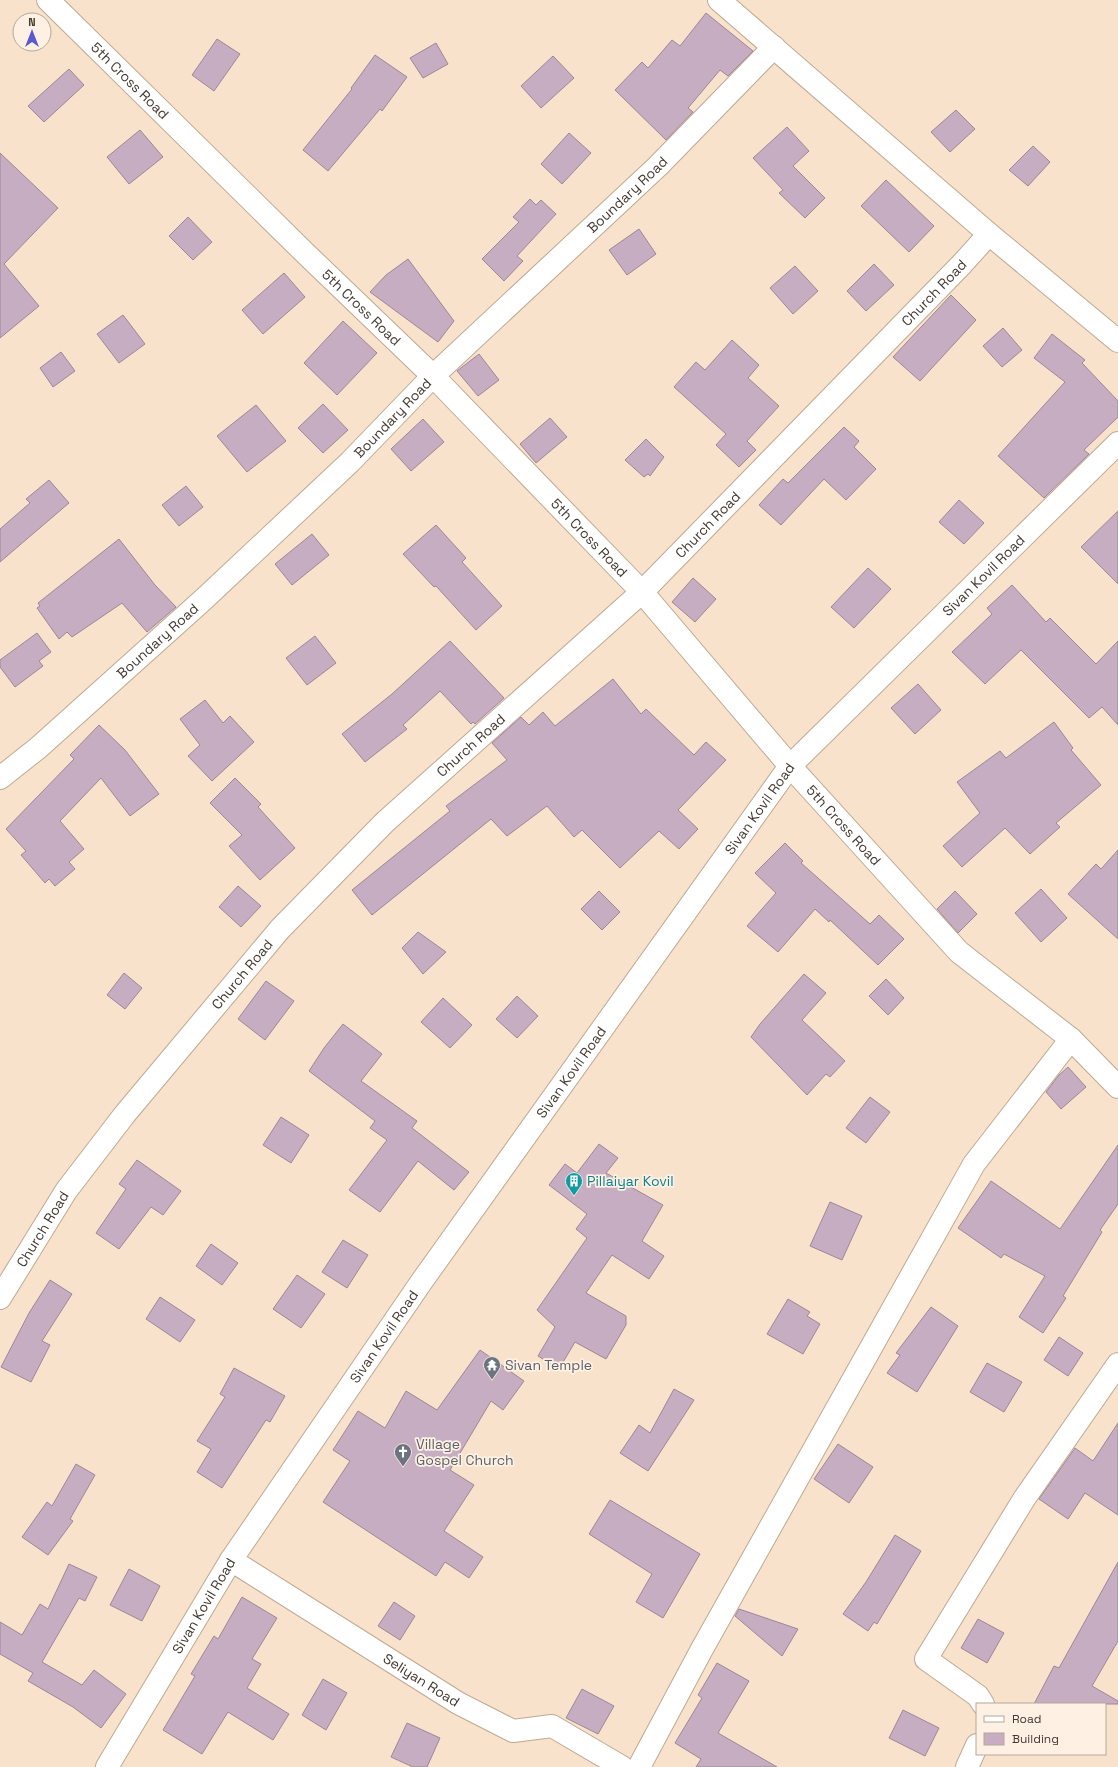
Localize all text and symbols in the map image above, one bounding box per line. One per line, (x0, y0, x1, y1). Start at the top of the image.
north arrow (12, 12, 52, 52)
text: N (28, 15, 36, 29)
street label: 5th Cross Road (87, 38, 173, 123)
street label: Boundary Road (583, 153, 671, 237)
street label: Church Road (897, 256, 970, 330)
street label: 5th Cross Road (318, 265, 405, 349)
street label: Boundary Road (350, 374, 435, 462)
street label: Church Road (671, 488, 744, 562)
street label: 5th Cross Road (547, 494, 631, 581)
street label: Sivan Kovil Road (938, 531, 1029, 620)
street label: Boundary Road (113, 599, 202, 682)
street label: Church Road (433, 710, 509, 781)
street label: Sivan Kovil Road (721, 759, 798, 858)
street label: 5th Cross Road (803, 781, 885, 869)
street label: Church Road (208, 936, 277, 1013)
street label: Sivan Kovil Road (532, 1023, 610, 1122)
building icon: Pillaiyar Kovil (564, 1171, 584, 1196)
place label: Pillaiyar Kovil (587, 1172, 674, 1190)
street label: Church Road (12, 1188, 73, 1270)
street label: Sivan Kovil Road (346, 1287, 422, 1387)
temple icon: Sivan Temple (482, 1355, 502, 1380)
place label: Sivan Temple (505, 1356, 592, 1374)
place label: Village Gospel Church (416, 1435, 514, 1469)
church icon: Village Gospel Church (393, 1442, 413, 1467)
street label: Sivan Kovil Road (168, 1554, 239, 1657)
street label: Seliyan Road (380, 1649, 463, 1711)
legend (976, 1703, 1106, 1755)
text: Road (1012, 1711, 1041, 1727)
text: Building (1012, 1731, 1059, 1747)

